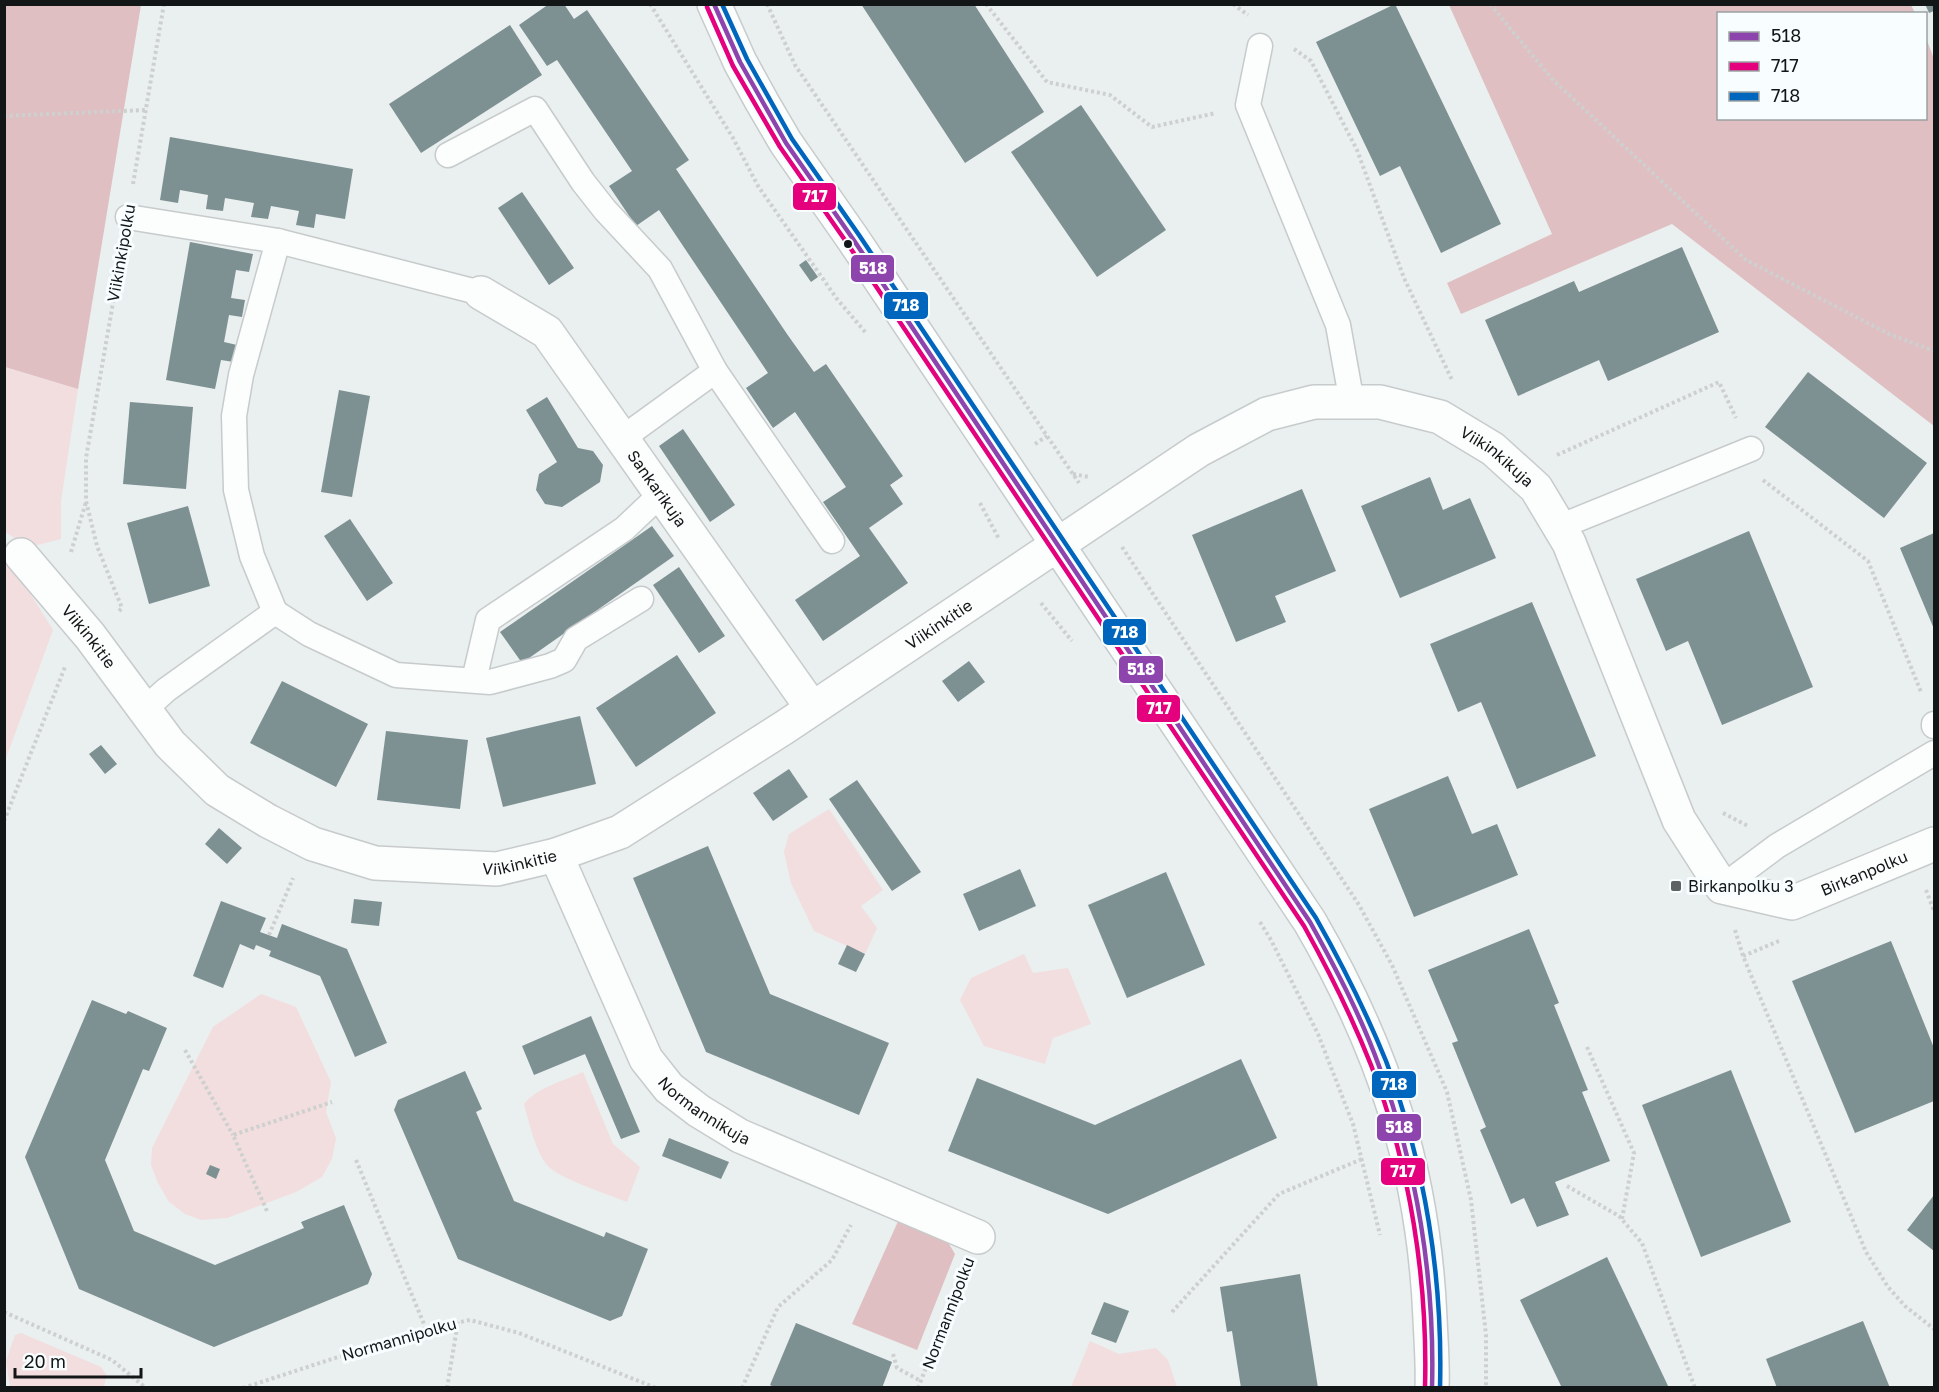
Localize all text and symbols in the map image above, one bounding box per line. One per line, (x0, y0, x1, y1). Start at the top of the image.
legend (1717, 12, 1927, 120)
text: 518 (1771, 24, 1801, 46)
text: 717 (1771, 54, 1799, 76)
text: 718 (1771, 84, 1800, 106)
line badge: 717 (792, 182, 837, 211)
text: 717 (802, 186, 828, 206)
street label: Viikinkipolku (103, 202, 139, 304)
unlabelled marker (842, 238, 854, 250)
line badge: 518 (850, 254, 895, 283)
text: 518 (859, 258, 887, 278)
line badge: 718 (883, 291, 929, 320)
text: 718 (892, 295, 920, 315)
street label: Viikinkikuja (1457, 422, 1538, 491)
street label: Sankarikuja (623, 446, 691, 531)
street label: Viikinkitie (902, 595, 976, 654)
street label: Viikinkitie (58, 600, 120, 672)
line badge: 718 (1102, 618, 1147, 646)
text: 718 (1111, 622, 1139, 642)
line badge: 518 (1118, 655, 1164, 684)
text: 518 (1127, 659, 1155, 679)
line badge: 717 (1136, 694, 1181, 723)
text: 717 (1146, 698, 1172, 718)
street label: Viikinkitie (482, 845, 559, 879)
street label: Birkanpolku (1818, 846, 1911, 900)
place label: Birkanpolku 3 (1688, 876, 1794, 896)
marker: Birkanpolku 3 (1669, 879, 1683, 893)
line badge: 718 (1371, 1070, 1417, 1099)
street label: Normannikuja (654, 1073, 753, 1149)
text: 718 (1380, 1074, 1408, 1094)
line badge: 518 (1376, 1113, 1422, 1142)
text: 518 (1385, 1117, 1413, 1137)
line badge: 717 (1380, 1157, 1426, 1186)
text: 717 (1390, 1161, 1416, 1181)
street label: Normannipolku (917, 1254, 979, 1372)
street label: Normannipolku (339, 1313, 459, 1365)
scale bar (15, 1341, 141, 1379)
text: 20 m (24, 1350, 66, 1372)

